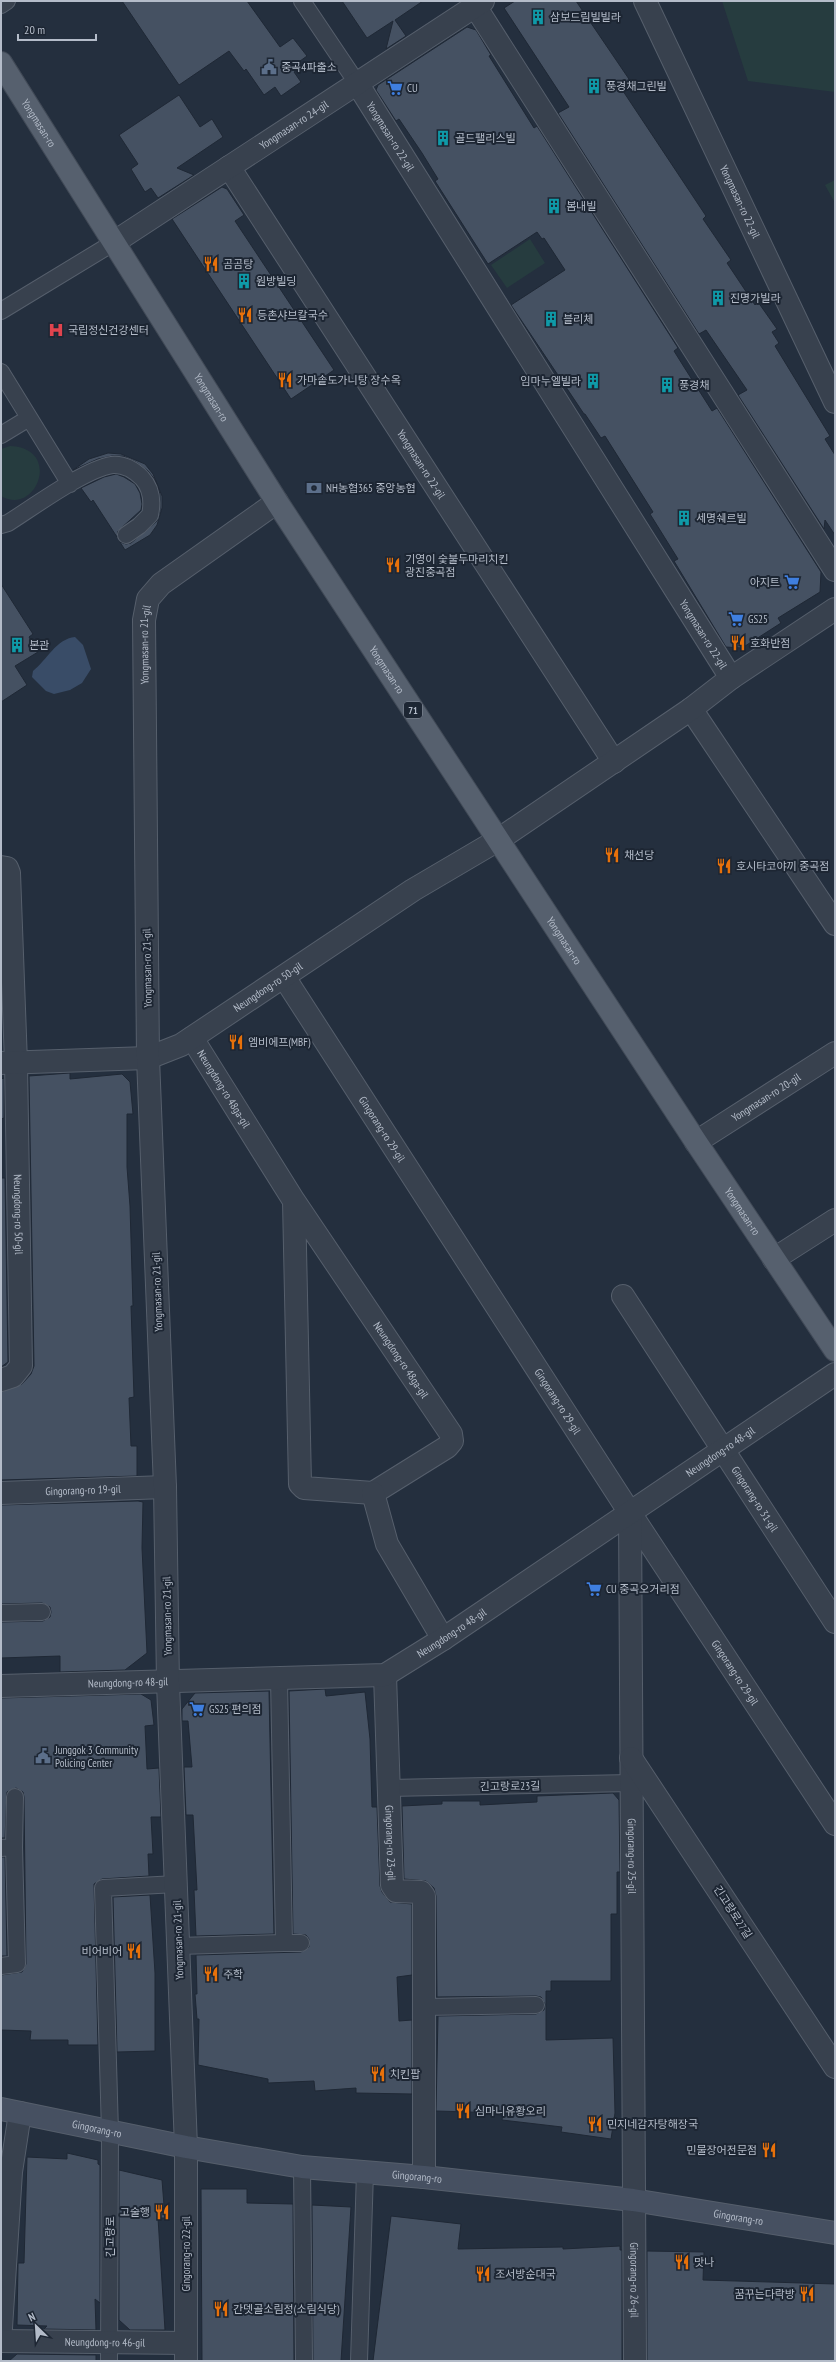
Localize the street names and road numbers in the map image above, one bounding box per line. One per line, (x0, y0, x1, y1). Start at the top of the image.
street label: Yongmasan-ro (18, 96, 59, 150)
street label: Yongmasan-ro 24-gil (257, 97, 331, 152)
street label: Yongmasan-ro 22-gil (363, 99, 418, 174)
street label: Yongmasan-ro 22-gil (717, 163, 764, 241)
street label: Yongmasan-ro (191, 371, 232, 424)
street label: Yongmasan-ro 22-gil (394, 427, 449, 502)
street label: Yongmasan-ro 22-gil (676, 597, 731, 672)
street label: Yongmasan-ro 21-gil (137, 604, 154, 684)
street label: Yongmasan-ro (366, 643, 408, 696)
road number: 71 (404, 702, 422, 718)
street label: Yongmasan-ro (544, 914, 585, 967)
street label: Yongmasan-ro 21-gil (139, 928, 155, 1008)
street label: Neungdong-ro 50-gil (231, 959, 305, 1015)
street label: Neungdong-ro 48ga-gil (194, 1047, 254, 1131)
street label: Yongmasan-ro 20-gil (729, 1070, 803, 1125)
street label: Gingorang-ro 29-gil (356, 1094, 409, 1165)
street label: Neungdong-ro 50-gil (11, 1174, 26, 1255)
street label: Yongmasan-ro (722, 1185, 763, 1238)
street label: Yongmasan-ro 21-gil (149, 1252, 165, 1332)
street label: Neungdong-ro 48ga-gil (370, 1319, 432, 1401)
street label: Gingorang-ro 29-gil (532, 1366, 584, 1437)
street label: Neungdong-ro 48-gil (683, 1423, 758, 1480)
street label: Gingorang-ro 31-gil (729, 1463, 782, 1535)
street label: Gingorang-ro 19-gil (45, 1482, 121, 1498)
street label: Yongmasan-ro 21-gil (159, 1576, 175, 1656)
street label: Neungdong-ro 48-gil (414, 1605, 489, 1661)
street label: Gingorang-ro 29-gil (709, 1637, 762, 1708)
street label: Neungdong-ro 48-gil (88, 1674, 169, 1691)
street label: 긴고랑로23길 (480, 1778, 540, 1794)
street label: Gingorang-ro 23-gil (382, 1805, 399, 1881)
street label: Gingorang-ro 25-gil (625, 1818, 639, 1894)
street label: 긴고랑로27길 (711, 1883, 755, 1941)
street label: Yongmasan-ro 21-gil (170, 1900, 186, 1980)
street label: Gingorang-ro (71, 2117, 123, 2141)
street label: Gingorang-ro (391, 2167, 443, 2186)
street label: Gingorang-ro (712, 2206, 764, 2228)
street label: Gingorang-ro 22-gil (179, 2216, 193, 2292)
street label: 긴고랑로 (103, 2217, 117, 2257)
street label: Gingorang-ro 26-gil (627, 2242, 642, 2318)
street label: Neungdong-ro 46-gil (65, 2335, 146, 2350)

